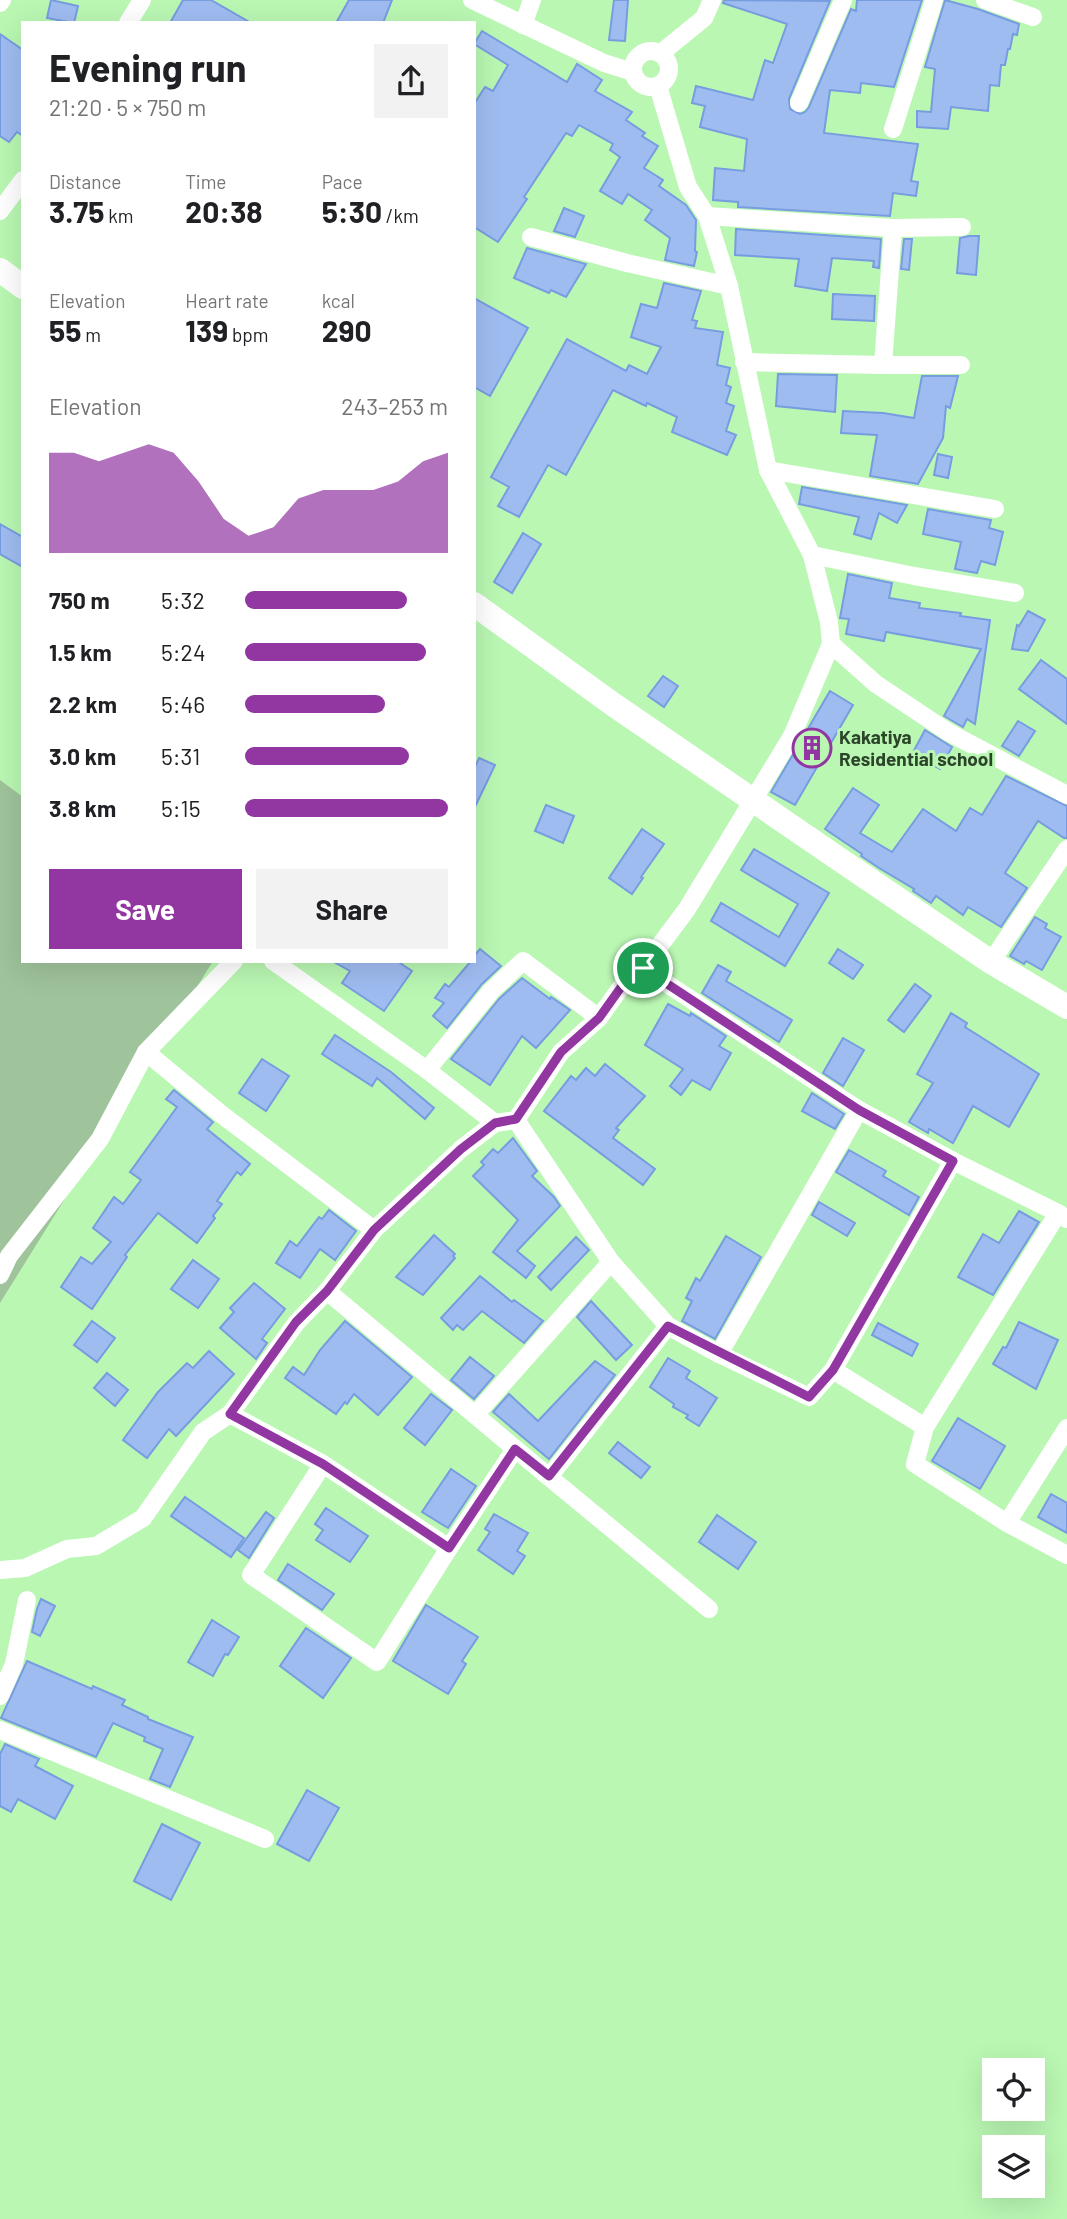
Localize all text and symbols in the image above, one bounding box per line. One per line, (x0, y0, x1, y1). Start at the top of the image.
text: Evening run (49, 44, 247, 90)
button: share (374, 44, 448, 118)
text: 21:20 · 5 × 750 m (49, 93, 206, 121)
text: Distance (49, 170, 121, 193)
text: Time (185, 170, 226, 193)
text: Pace (322, 170, 363, 193)
text: 3.75 (49, 193, 104, 229)
text: 20:38 (185, 193, 263, 229)
text: 5:30 (322, 193, 382, 229)
text: km (104, 204, 133, 227)
text: /km (382, 204, 419, 227)
text: Elevation (49, 289, 126, 312)
text: Heart rate (185, 289, 269, 312)
text: kcal (322, 289, 355, 312)
text: 55 (49, 312, 81, 348)
text: 139 (185, 312, 228, 348)
text: 290 (322, 312, 372, 348)
text: m (81, 323, 101, 346)
text: bpm (228, 323, 268, 346)
text: Elevation (49, 392, 142, 420)
text: 243–253 m (341, 392, 448, 420)
text: 750 m (49, 586, 110, 614)
text: 5:32 (161, 586, 205, 614)
text: 1.5 km (49, 638, 112, 666)
text: 5:24 (161, 638, 206, 666)
text: 2.2 km (49, 690, 117, 718)
text: 5:46 (161, 690, 205, 718)
place label: Kakatiya Residential school (839, 725, 993, 770)
building icon: Kakatiya Residential school (791, 727, 833, 769)
text: 3.0 km (49, 742, 116, 770)
text: 5:31 (161, 742, 200, 770)
text: 3.8 km (49, 794, 116, 822)
text: 5:15 (161, 794, 201, 822)
button: Save (49, 869, 242, 949)
button: Share (256, 869, 448, 949)
pin (613, 938, 673, 998)
icon: arrive (624, 949, 662, 987)
map controls (982, 2058, 1045, 2198)
button: locate (982, 2058, 1045, 2121)
button: layers (982, 2135, 1045, 2198)

